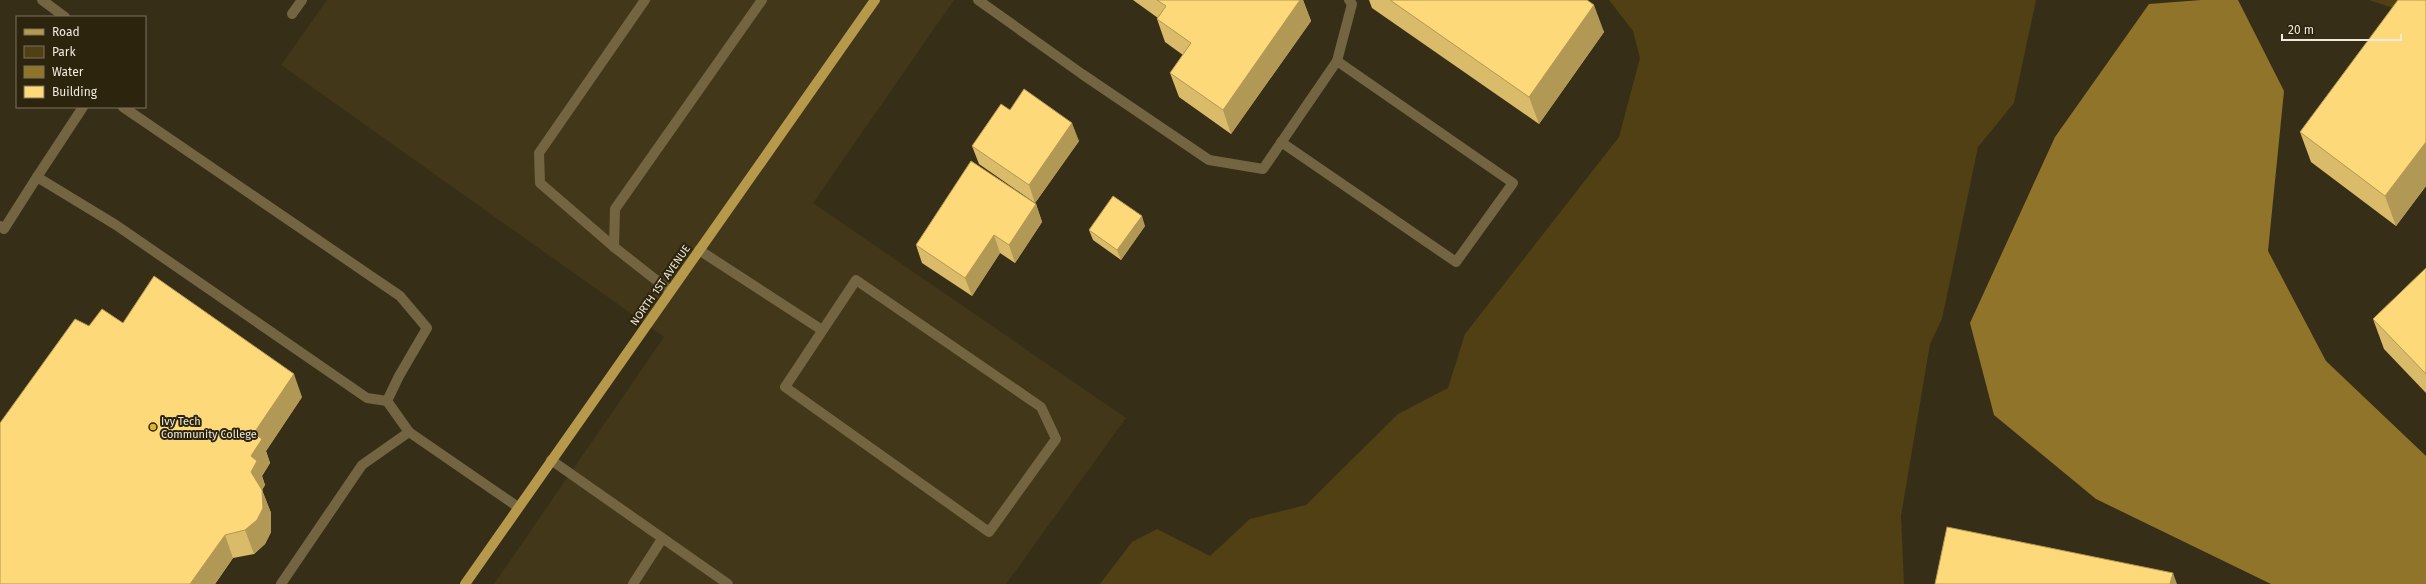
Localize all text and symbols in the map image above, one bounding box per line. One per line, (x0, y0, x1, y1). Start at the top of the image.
legend (16, 16, 146, 108)
scale bar (2282, 16, 2401, 42)
text: 20 m (2288, 23, 2314, 37)
text: Road (52, 25, 80, 39)
text: Park (52, 45, 76, 59)
text: Water (52, 65, 84, 79)
text: Building (52, 85, 98, 99)
street label: NORTH 1ST AVENUE (628, 242, 693, 328)
place label: Ivy Tech Community College (161, 415, 257, 441)
marker: Ivy Tech Community College (148, 422, 158, 432)

